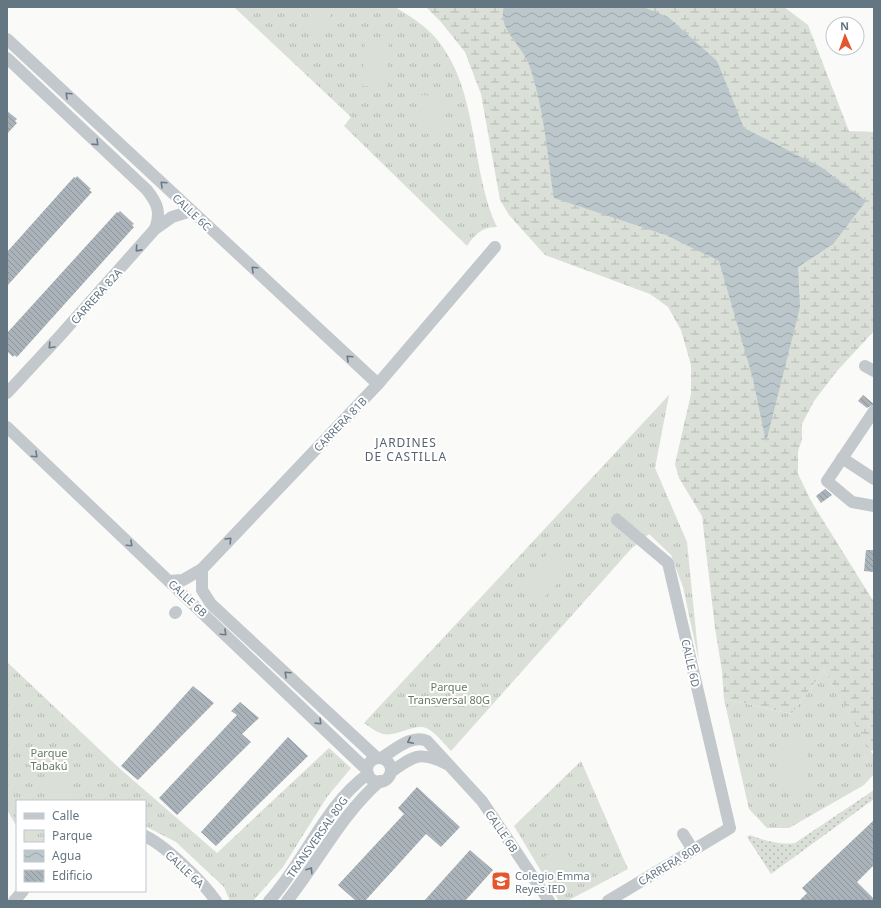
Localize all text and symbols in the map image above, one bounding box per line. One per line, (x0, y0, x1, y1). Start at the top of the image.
north arrow (825, 16, 865, 56)
text: N (840, 18, 849, 33)
one-way arrow (65, 93, 73, 100)
one-way arrow (91, 138, 99, 145)
one-way arrow (160, 181, 168, 189)
street label: CALLE 6C (169, 190, 215, 234)
one-way arrow (136, 244, 143, 251)
street label: CARRERA 82A (67, 264, 126, 327)
one-way arrow (251, 267, 259, 274)
one-way arrow (49, 341, 56, 349)
one-way arrow (346, 355, 354, 362)
street label: CARRERA 81B (310, 394, 370, 454)
district label: JARDINES DE CASTILLA (365, 434, 447, 465)
one-way arrow (30, 450, 38, 457)
one-way arrow (224, 538, 231, 545)
one-way arrow (125, 539, 133, 546)
street label: CALLE 6B (165, 576, 211, 620)
one-way arrow (219, 628, 227, 635)
street label: CALLE 6D (678, 638, 704, 688)
one-way arrow (284, 672, 292, 679)
park label: Parque Transversal 80G (408, 679, 490, 707)
one-way arrow (314, 717, 322, 725)
one-way arrow (406, 736, 414, 744)
park label: Parque Tabakú (30, 745, 68, 773)
street label: TRANSVERSAL 80G (283, 793, 351, 881)
legend (16, 800, 146, 892)
text: Calle (52, 807, 80, 824)
street label: CALLE 6B (482, 807, 522, 855)
text: Parque (52, 827, 93, 844)
street label: CARRERA 80B (635, 839, 703, 889)
text: Agua (52, 847, 81, 864)
street label: CALLE 6A (162, 847, 208, 891)
text: Edificio (52, 867, 93, 884)
one-way arrow (305, 867, 313, 874)
place label: Colegio Emma Reyes IED (515, 868, 590, 896)
school or university icon: Colegio Emma Reyes IED (490, 870, 512, 892)

